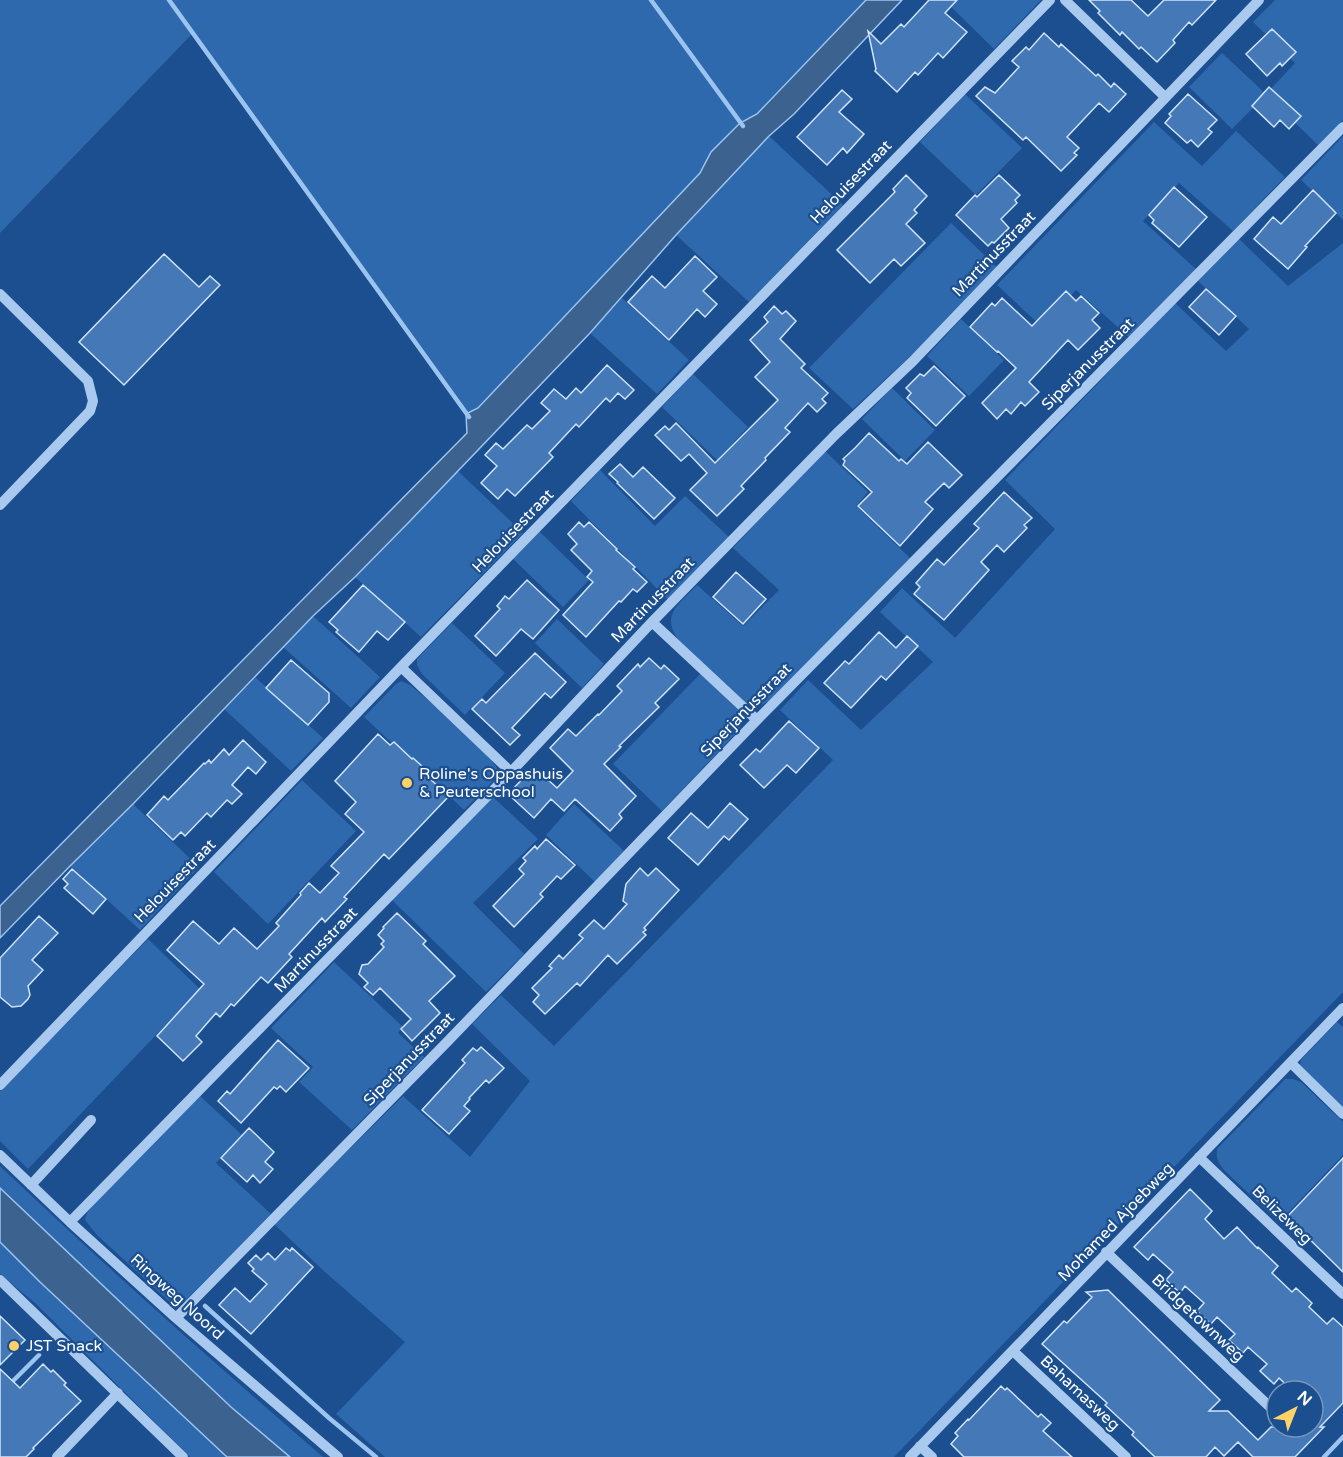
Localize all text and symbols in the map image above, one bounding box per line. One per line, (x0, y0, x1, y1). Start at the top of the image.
street label: Helouisestraat (806, 136, 896, 228)
street label: Martinusstraat (948, 207, 1040, 301)
street label: Siperjanusstraat (1037, 313, 1139, 415)
street label: Helouisestraat (468, 485, 558, 577)
street label: Martinusstraat (607, 553, 699, 647)
street label: Siperjanusstraat (696, 659, 796, 761)
place label: Roline's Oppashuis & Peuterschool (419, 764, 563, 802)
marker: Roline's Oppashuis & Peuterschool (400, 776, 414, 790)
street label: Helouisestraat (130, 835, 220, 927)
street label: Martinusstraat (270, 903, 362, 997)
street label: Siperjanusstraat (359, 1008, 459, 1110)
street label: Mohamed Ajoebweg (1054, 1158, 1178, 1286)
street label: Belizeweg (1247, 1181, 1317, 1249)
street label: Ringweg Noord (126, 1250, 228, 1344)
street label: Bridgetownweg (1147, 1270, 1249, 1366)
place label: JST Snack (26, 1336, 103, 1356)
marker: JST Snack (7, 1339, 21, 1353)
street label: Bahamasweg (1036, 1351, 1124, 1435)
north arrow (1265, 1379, 1325, 1439)
text: N (1293, 1387, 1316, 1410)

